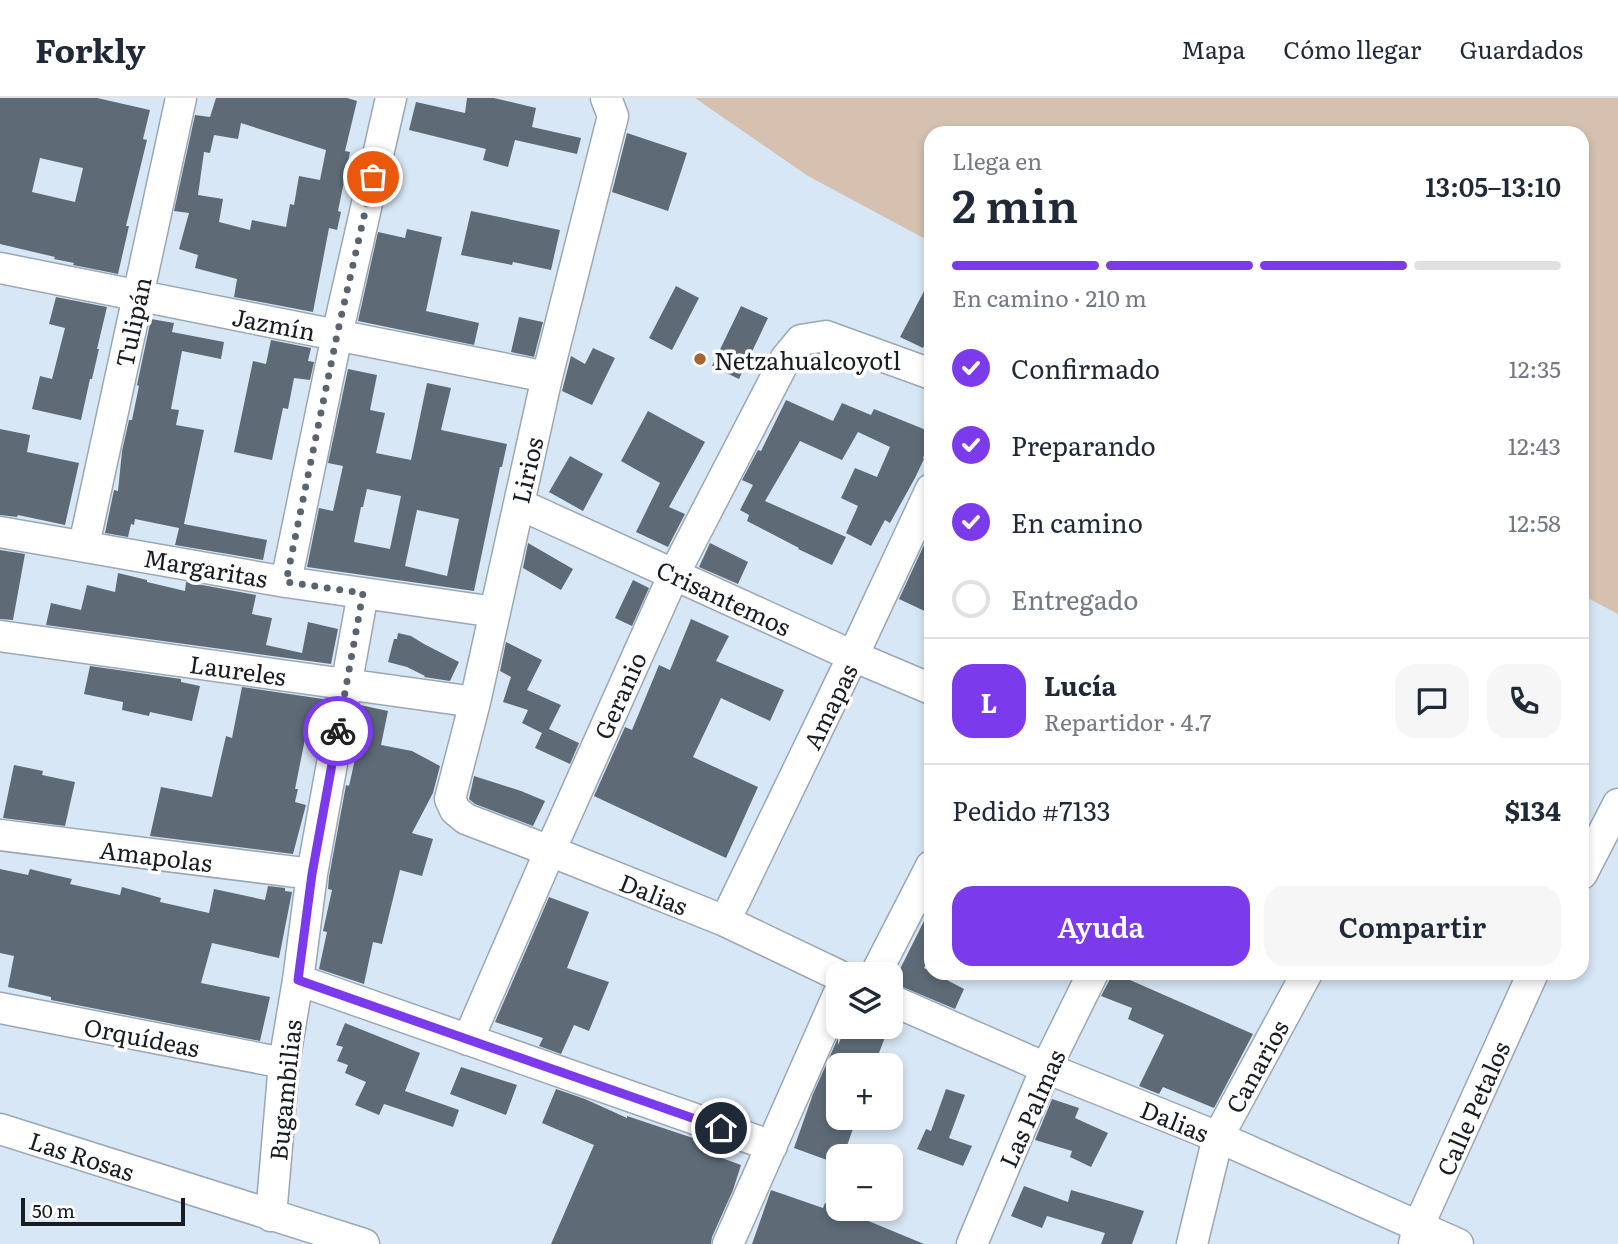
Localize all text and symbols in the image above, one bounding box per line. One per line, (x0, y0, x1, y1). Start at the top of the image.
text: Forkly (35, 24, 145, 73)
text: Mapa (1181, 31, 1245, 66)
text: Cómo llegar (1283, 31, 1421, 66)
text: Guardados (1459, 31, 1583, 66)
text: Llega en (952, 143, 1042, 177)
pin (343, 147, 403, 207)
icon: bag (354, 158, 392, 196)
text: 13:05–13:10 (1425, 166, 1561, 205)
text: 2 min (952, 169, 1078, 237)
street label: Tulipán (105, 273, 159, 371)
text: En camino · 210 m (952, 280, 1147, 314)
street label: Jazmín (229, 298, 319, 348)
place label: Netzahualcoyotl (714, 342, 901, 377)
text: Confirmado (1011, 348, 1160, 387)
icon: check (952, 349, 990, 387)
marker: Netzahualcoyotl (692, 351, 708, 367)
text: 12:35 (1509, 351, 1561, 385)
text: Preparando (1011, 425, 1156, 464)
icon: check (952, 426, 990, 464)
text: 12:43 (1508, 428, 1561, 462)
street label: Lirios (501, 433, 551, 507)
text: En camino (1011, 502, 1143, 541)
icon: check (952, 503, 990, 541)
text: 12:58 (1508, 505, 1561, 539)
street label: Margaritas (141, 539, 271, 595)
street label: Crisantemos (651, 551, 797, 643)
text: Entregado (1011, 579, 1138, 618)
street label: Laureles (188, 645, 289, 693)
street label: Geranio (584, 646, 654, 744)
street label: Amapas (793, 657, 865, 755)
button: chat (1395, 664, 1469, 738)
button: phone (1487, 664, 1561, 738)
text: Lucía (1044, 665, 1117, 704)
text: L (981, 682, 997, 721)
courier (303, 696, 373, 766)
text: Repartidor · 4.7 (1044, 704, 1211, 738)
icon: bike (319, 712, 357, 750)
text: Pedido #7133 (952, 790, 1111, 829)
text: $134 (1505, 790, 1561, 829)
street label: Amapolas (98, 831, 214, 879)
street label: Dalias (615, 863, 694, 923)
button: Ayuda (952, 886, 1250, 966)
button: Compartir (1264, 886, 1561, 966)
map controls (826, 962, 903, 1221)
button: layers (826, 962, 903, 1039)
street label: Orquídeas (81, 1008, 203, 1064)
street label: Canarios (1216, 1013, 1296, 1119)
street label: Bugambilias (259, 1018, 309, 1162)
street label: Calle Petalos (1427, 1035, 1517, 1181)
street label: Las Palmas (989, 1043, 1073, 1173)
button: + (826, 1053, 903, 1130)
street label: Dalias (1136, 1090, 1215, 1150)
pin (691, 1098, 751, 1158)
icon: home (702, 1109, 740, 1147)
street label: Las Rosas (25, 1122, 139, 1188)
button: − (826, 1144, 903, 1221)
scale bar (21, 1195, 186, 1227)
text: 50 m (32, 1196, 75, 1224)

